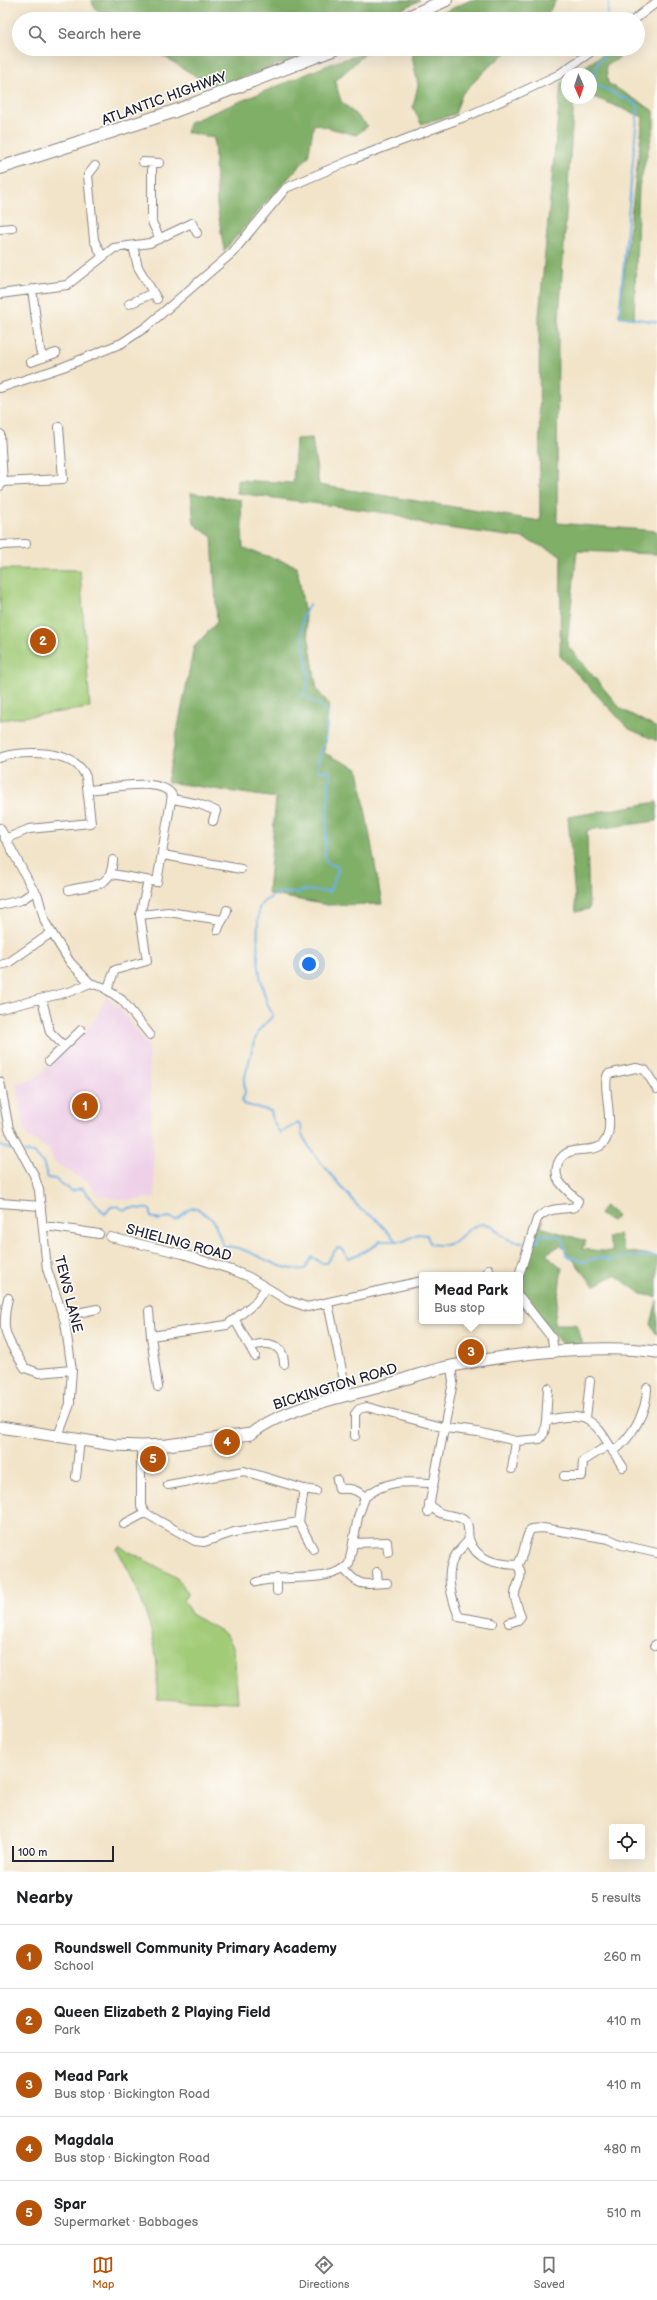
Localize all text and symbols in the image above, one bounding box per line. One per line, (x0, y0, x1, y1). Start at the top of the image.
search box (12, 12, 645, 56)
icon: search (26, 23, 48, 45)
text: Search here (58, 25, 141, 44)
street label: ATLANTIC HIGHWAY (99, 68, 230, 129)
north arrow (561, 68, 597, 104)
pin: 2 (30, 626, 56, 656)
your location (299, 954, 319, 974)
pin: 1 (72, 1091, 98, 1121)
street label: SHIELING ROAD (124, 1220, 233, 1265)
street label: TEWS LANE (51, 1254, 86, 1335)
popup (419, 1272, 523, 1324)
text: Mead Park (434, 1281, 508, 1300)
text: Bus stop (434, 1300, 485, 1316)
pin: 3 (458, 1337, 484, 1367)
street label: BICKINGTON ROAD (271, 1359, 399, 1413)
pin: 4 (214, 1427, 240, 1457)
pin: 5 (140, 1444, 166, 1474)
map controls (609, 1824, 645, 1860)
button: locate (609, 1824, 645, 1860)
scale bar (12, 1844, 114, 1863)
text: 100 m (18, 1846, 47, 1859)
text: Nearby (16, 1888, 73, 1908)
text: 5 results (591, 1890, 641, 1906)
text: Roundswell Community Primary Academy (54, 1939, 337, 1958)
text: 1 (26, 1949, 32, 1965)
text: 260 m (603, 1949, 641, 1965)
text: School (54, 1958, 94, 1974)
text: Queen Elizabeth 2 Playing Field (54, 2003, 271, 2022)
text: 2 (25, 2013, 33, 2029)
text: 410 m (606, 2013, 641, 2029)
text: Park (54, 2022, 80, 2038)
text: Mead Park (54, 2067, 128, 2086)
text: 3 (25, 2077, 33, 2093)
text: 410 m (606, 2077, 641, 2093)
text: Bus stop · Bickington Road (54, 2086, 210, 2102)
text: Magdala (54, 2131, 114, 2150)
text: 4 (25, 2141, 33, 2157)
text: 480 m (604, 2141, 641, 2157)
text: Bus stop · Bickington Road (54, 2150, 210, 2166)
text: Spar (54, 2195, 86, 2214)
text: 5 (25, 2205, 33, 2221)
text: 510 m (607, 2205, 641, 2221)
text: Supermarket · Babbages (54, 2214, 198, 2230)
tab: Map (92, 2254, 114, 2291)
tab: Directions (299, 2254, 349, 2291)
tab: Saved (534, 2254, 565, 2291)

